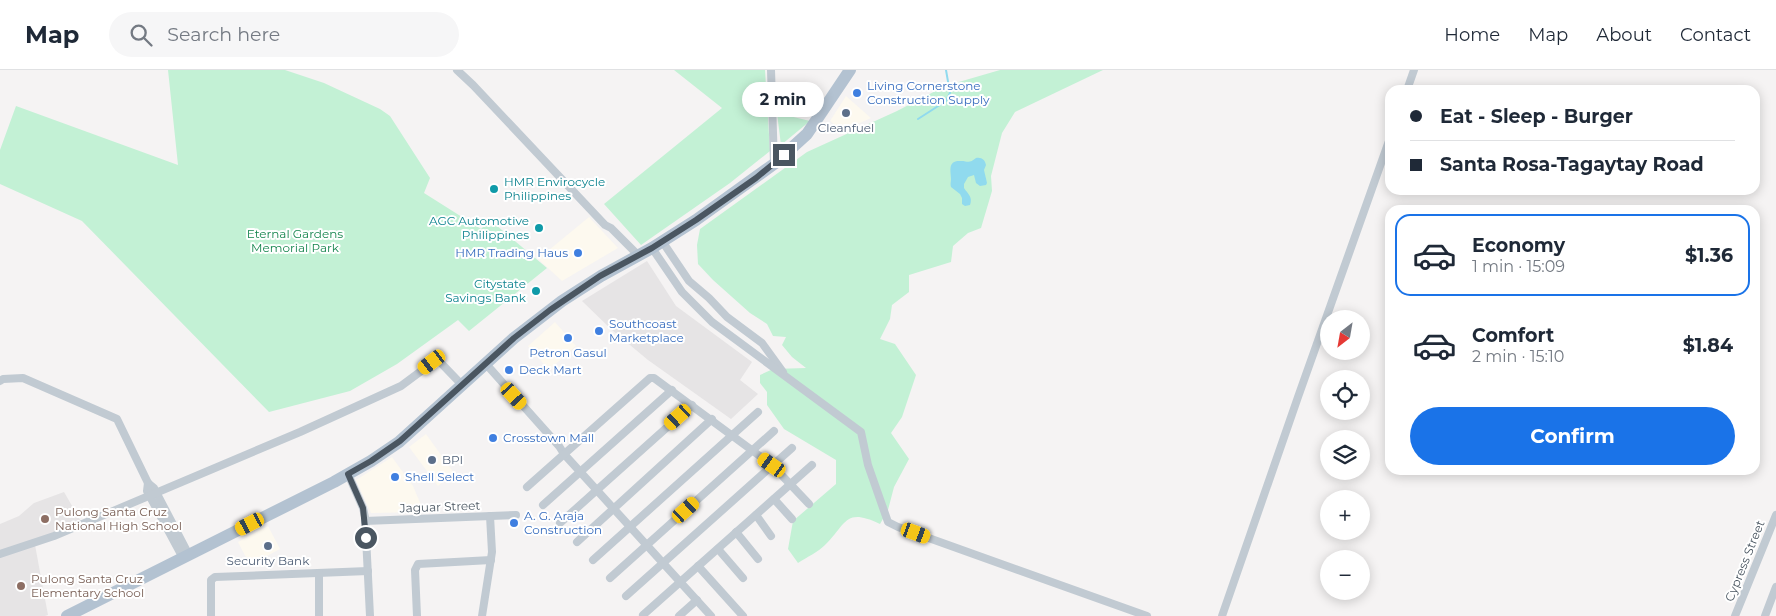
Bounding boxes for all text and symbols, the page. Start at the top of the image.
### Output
search box [109,12,459,57]
text: Map [25,20,79,49]
icon: search [127,21,155,49]
text: Search here [167,23,280,46]
text: Home [1444,24,1500,46]
text: Map [1528,24,1568,46]
text: About [1596,24,1652,46]
text: Contact [1680,24,1751,46]
place label: Living Cornerstone Construction Supply [867,78,990,107]
callout: 2 min [743,82,825,118]
marker: Living Cornerstone Construction Supply [851,87,863,99]
text: 2 min [760,90,806,109]
text: Eat - Sleep - Burger [1440,105,1633,128]
marker: Cleanfuel [840,107,852,119]
place label: Cleanfuel [818,120,874,135]
route end [773,144,795,166]
text: Santa Rosa-Tagaytay Road [1440,153,1704,176]
place label: HMR Envirocycle Philippines [504,174,605,203]
marker: HMR Envirocycle Philippines [488,183,500,195]
place label: AGC Automotive Philippines [429,213,529,242]
marker: AGC Automotive Philippines [533,222,545,234]
park label: Eternal Gardens Memorial Park [247,226,343,255]
icon: car [1412,233,1457,278]
text: Economy [1472,234,1565,257]
text: $1.36 [1685,244,1733,267]
place label: HMR Trading Haus [455,245,568,260]
marker: HMR Trading Haus [572,247,584,259]
text: 1 min · 15:09 [1472,257,1565,276]
place label: Citystate Savings Bank [445,276,527,305]
marker: Citystate Savings Bank [530,285,542,297]
north arrow [1320,310,1370,360]
map controls [1320,310,1370,600]
place label: Southcoast Marketplace [609,316,684,345]
icon: car [1412,323,1457,368]
text: Comfort [1472,324,1554,347]
marker: Southcoast Marketplace [593,325,605,337]
marker: Petron Gasul [562,332,574,344]
text: $1.84 [1683,334,1733,357]
place label: Petron Gasul [529,345,607,360]
car [415,347,448,377]
text: 2 min · 15:10 [1472,347,1564,366]
place label: Deck Mart [519,362,582,377]
marker: Deck Mart [503,364,515,376]
button: locate [1320,370,1370,420]
car [498,380,529,412]
car [661,401,694,433]
button: Confirm [1410,407,1735,465]
place label: Crosstown Mall [503,430,594,445]
button: layers [1320,430,1370,480]
marker: Crosstown Mall [487,432,499,444]
car [755,450,788,480]
place label: BPI [442,452,463,467]
marker: BPI [426,454,438,466]
place label: Shell Select [405,469,474,484]
marker: Shell Select [389,471,401,483]
button: + [1320,490,1370,540]
car [669,494,702,526]
street label: Jaguar Street [398,498,481,515]
place label: Pulong Santa Cruz National High School [55,504,182,533]
place label: A. G. Araja Construction [524,508,602,537]
car [233,511,266,537]
marker: Pulong Santa Cruz National High School [39,513,51,525]
marker: A. G. Araja Construction [508,517,520,529]
street label: Cypress Street [1721,518,1768,604]
car [899,521,932,545]
route start [355,527,377,549]
marker: Security Bank [262,540,274,552]
button: − [1320,550,1370,600]
place label: Security Bank [227,553,310,568]
place label: Pulong Santa Cruz Elementary School [31,571,144,600]
marker: Pulong Santa Cruz Elementary School [15,580,27,592]

